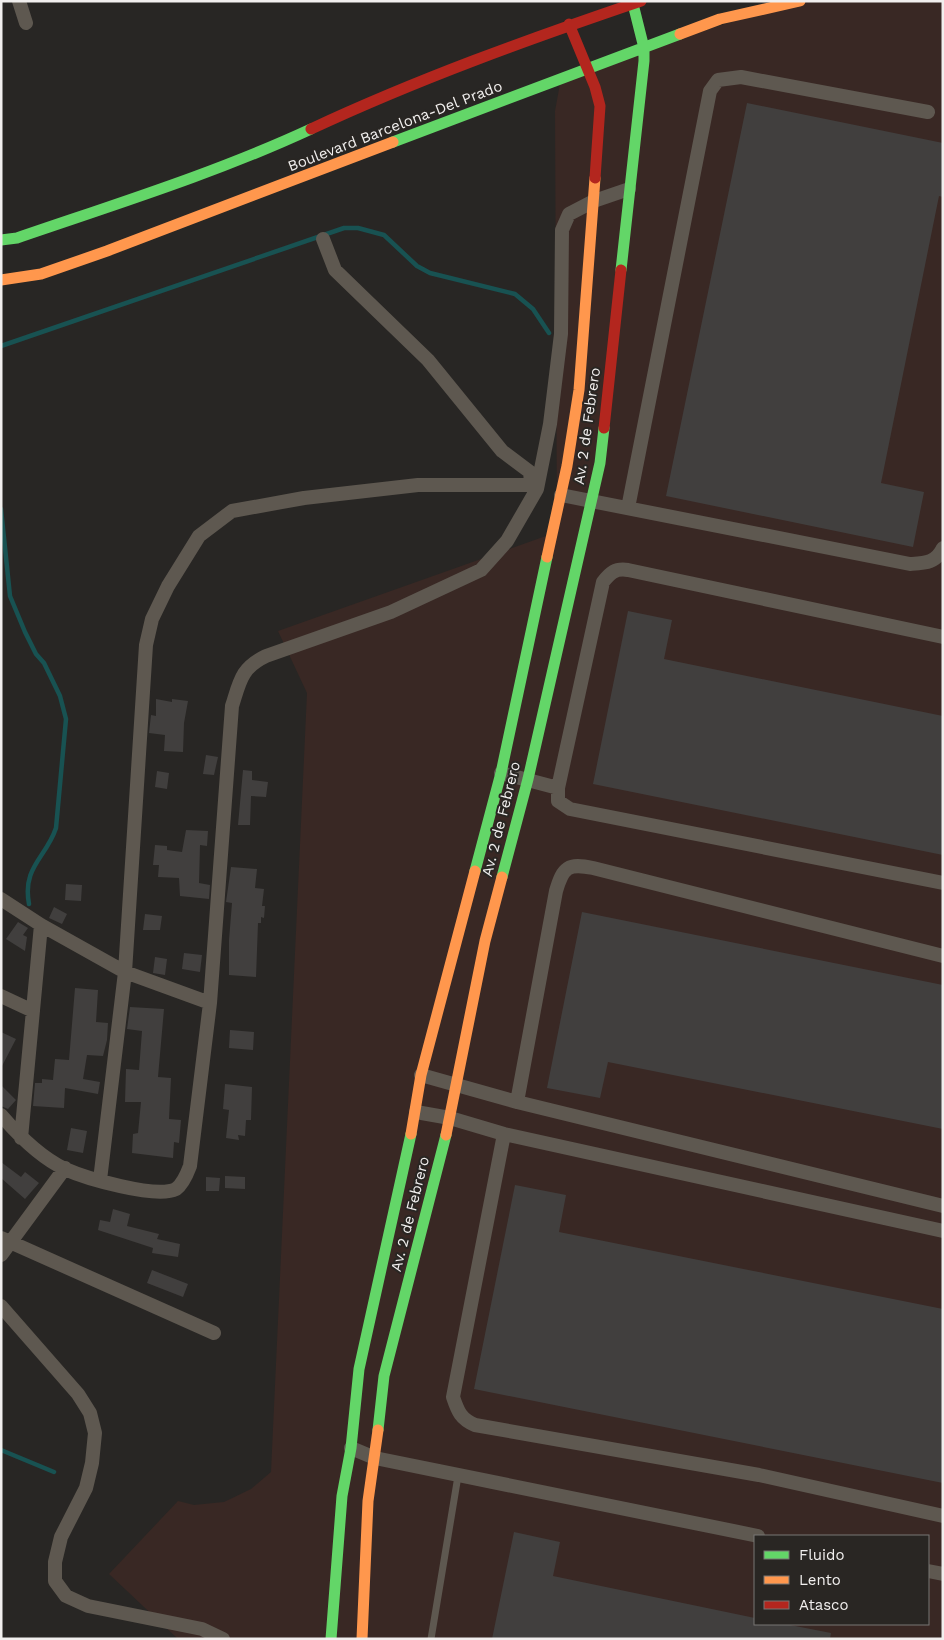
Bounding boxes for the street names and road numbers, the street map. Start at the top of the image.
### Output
street label: Boulevard Barcelona-Del Prado [285,77,505,175]
street label: Av. 2 de Febrero [570,366,604,486]
street label: Av. 2 de Febrero [478,760,524,878]
street label: Av. 2 de Febrero [387,1155,433,1273]

